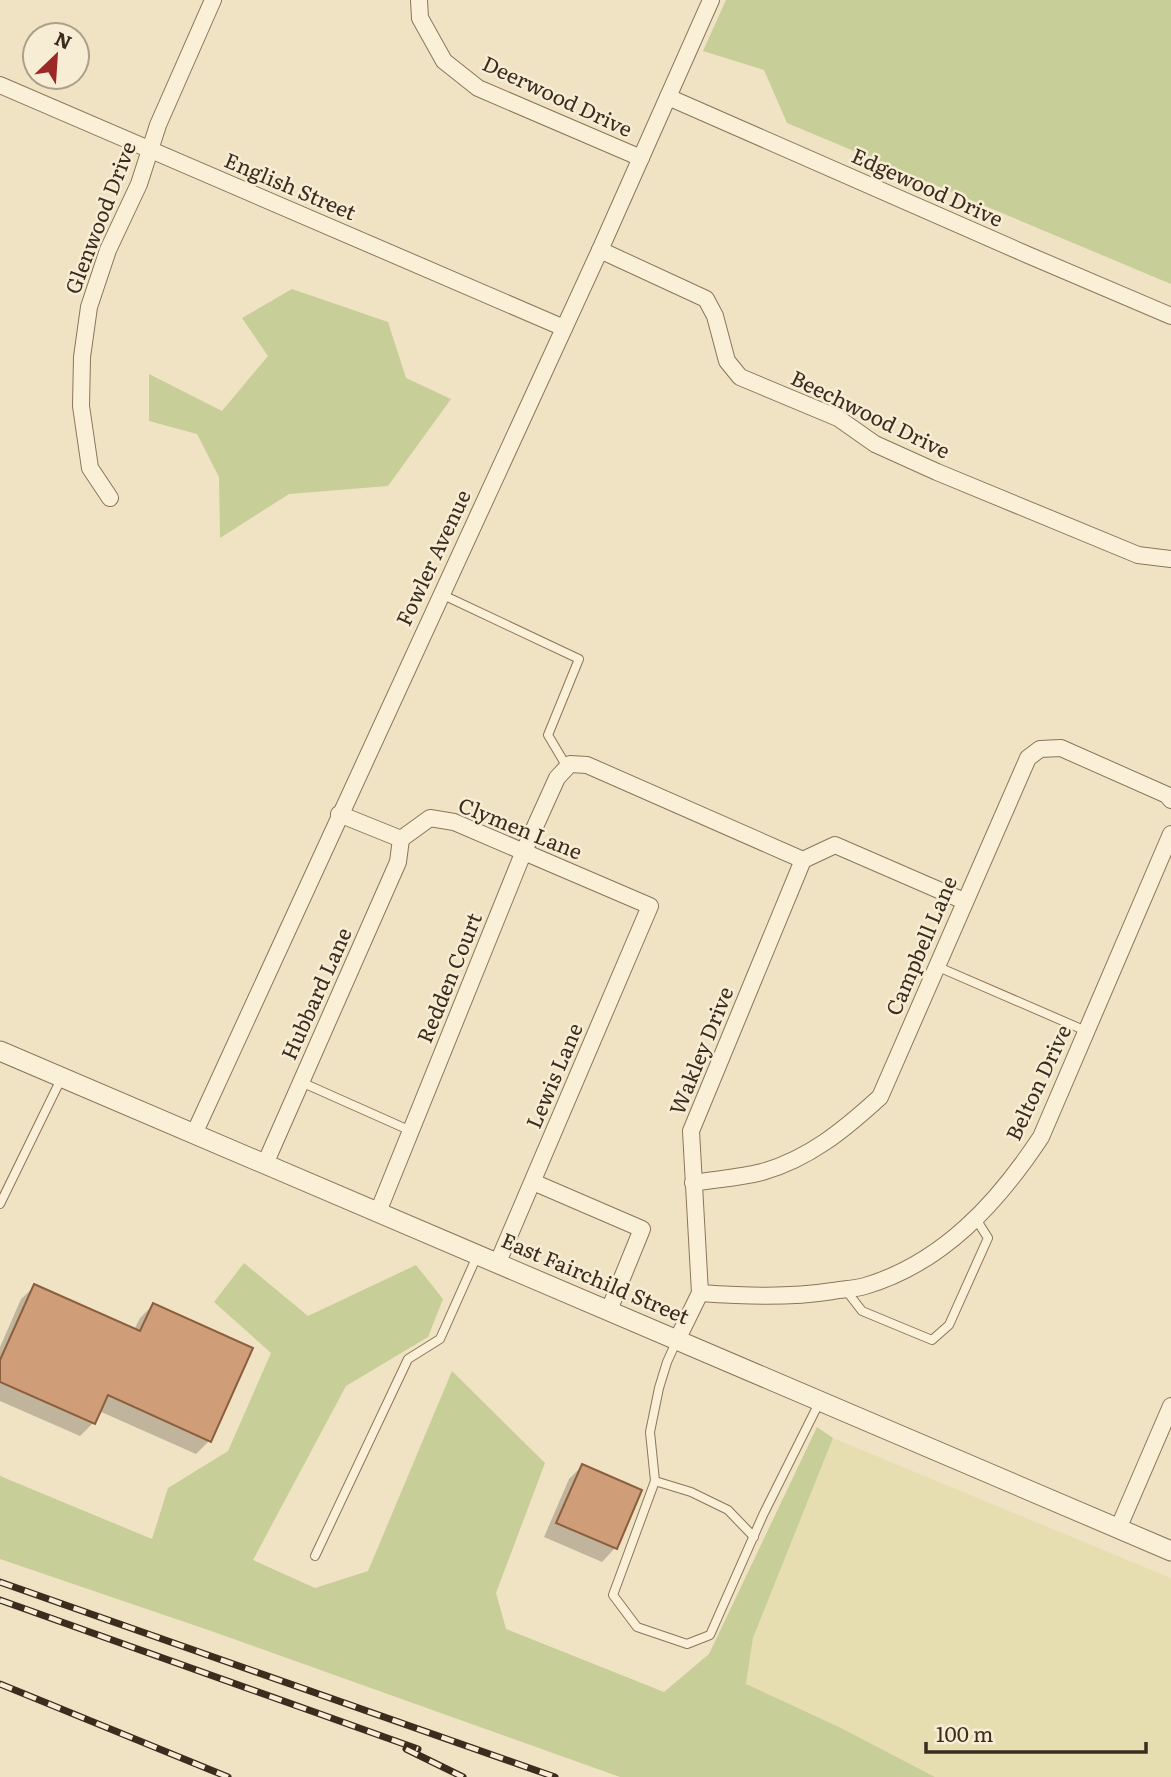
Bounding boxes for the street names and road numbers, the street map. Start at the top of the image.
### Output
street label: Deerwood Drive [478,46,638,143]
street label: Glenwood Drive [55,136,142,298]
street label: Edgewood Drive [847,138,1009,233]
street label: English Street [220,143,362,227]
street label: Beechwood Drive [786,361,956,465]
street label: Fowler Avenue [387,484,477,630]
street label: Clymen Lane [454,788,588,866]
street label: Campbell Lane [876,870,963,1020]
street label: Redden Court [407,907,488,1047]
street label: Hubbard Lane [272,922,358,1064]
street label: Wakley Drive [660,981,739,1119]
street label: Lewis Lane [517,1017,589,1133]
street label: Belton Drive [996,1019,1077,1145]
street label: East Fairchild Street [497,1223,695,1331]

